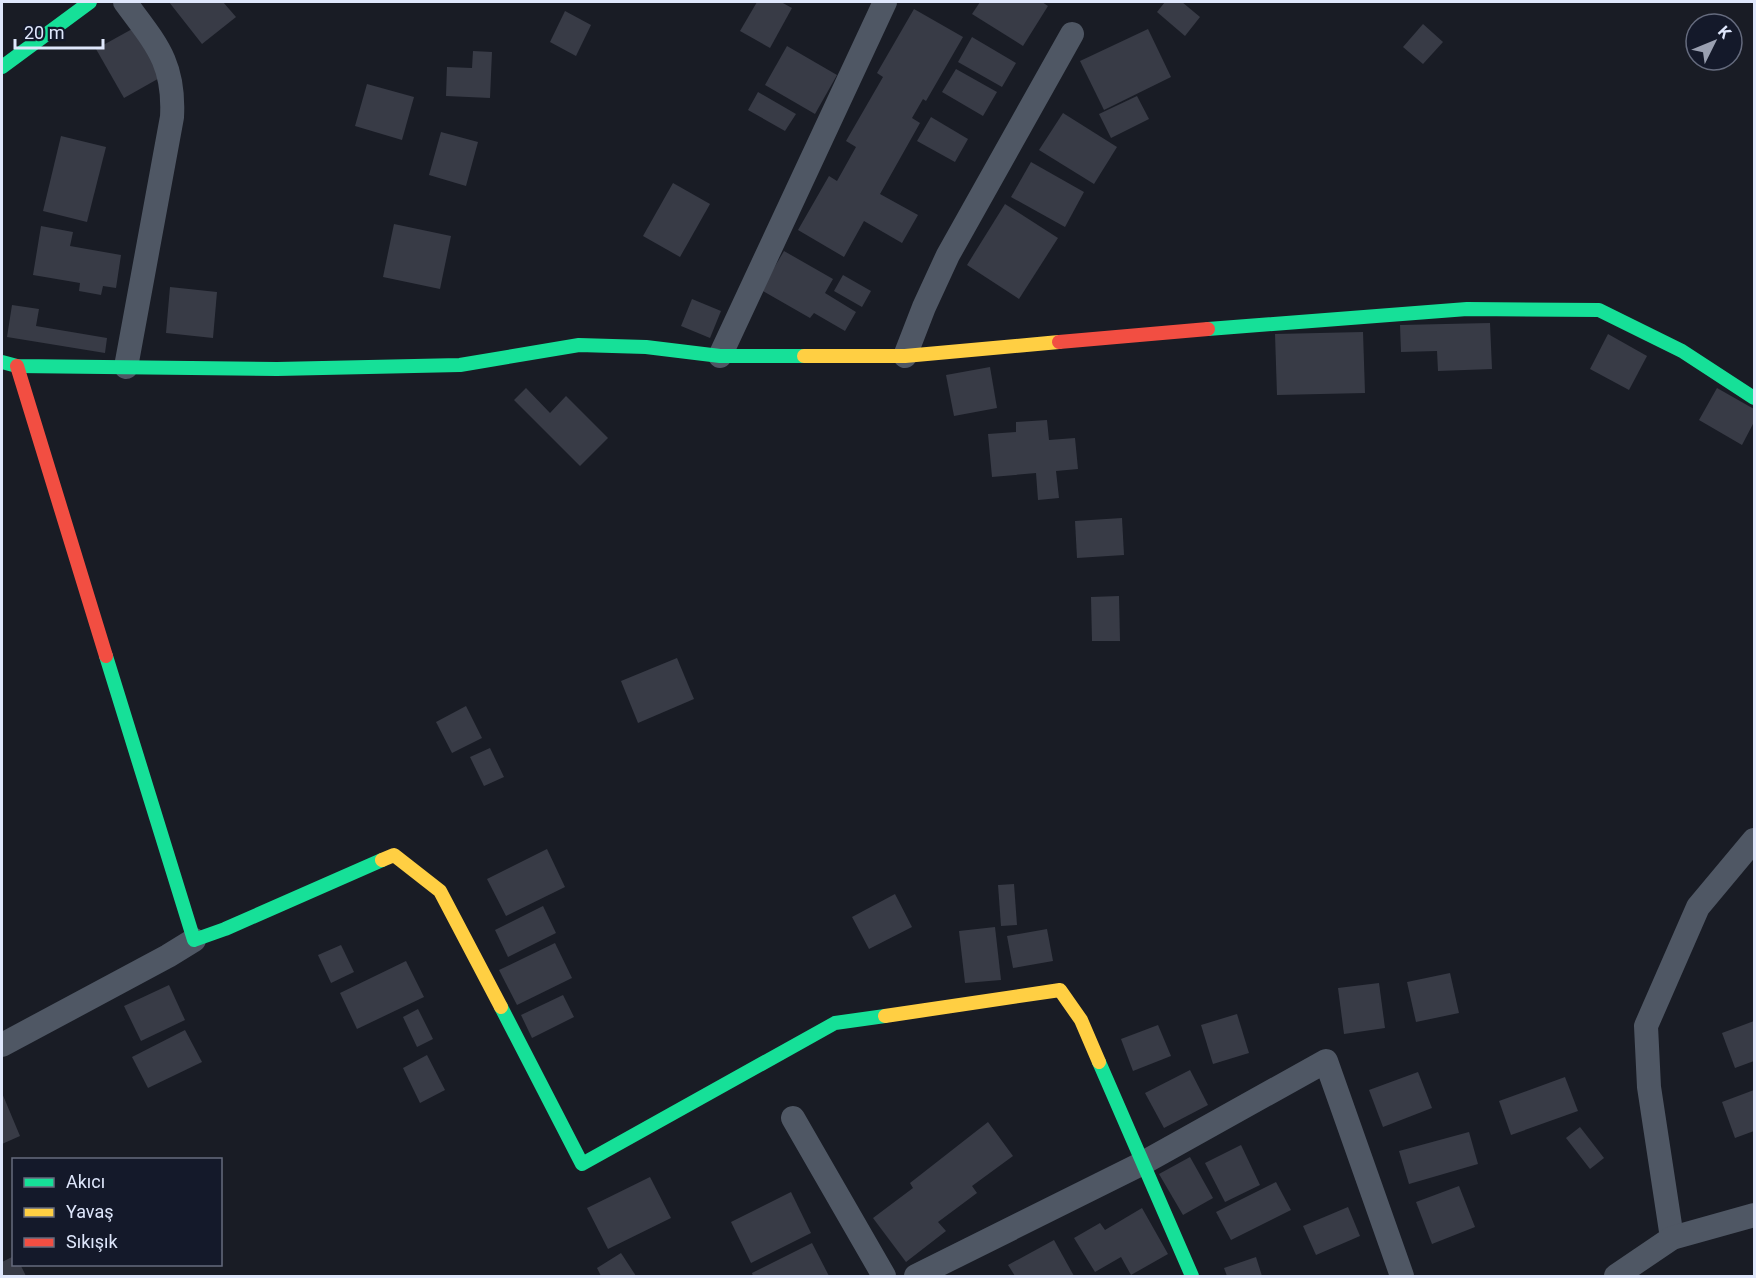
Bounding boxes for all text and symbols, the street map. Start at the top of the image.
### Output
scale bar [15,12,104,50]
north arrow [1684,12,1744,72]
text: 20 m [24,22,64,43]
text: K [1714,22,1736,43]
legend [12,1158,222,1266]
text: Akıcı [66,1171,105,1192]
text: Yavaş [66,1201,114,1222]
text: Sıkışık [66,1231,118,1252]

